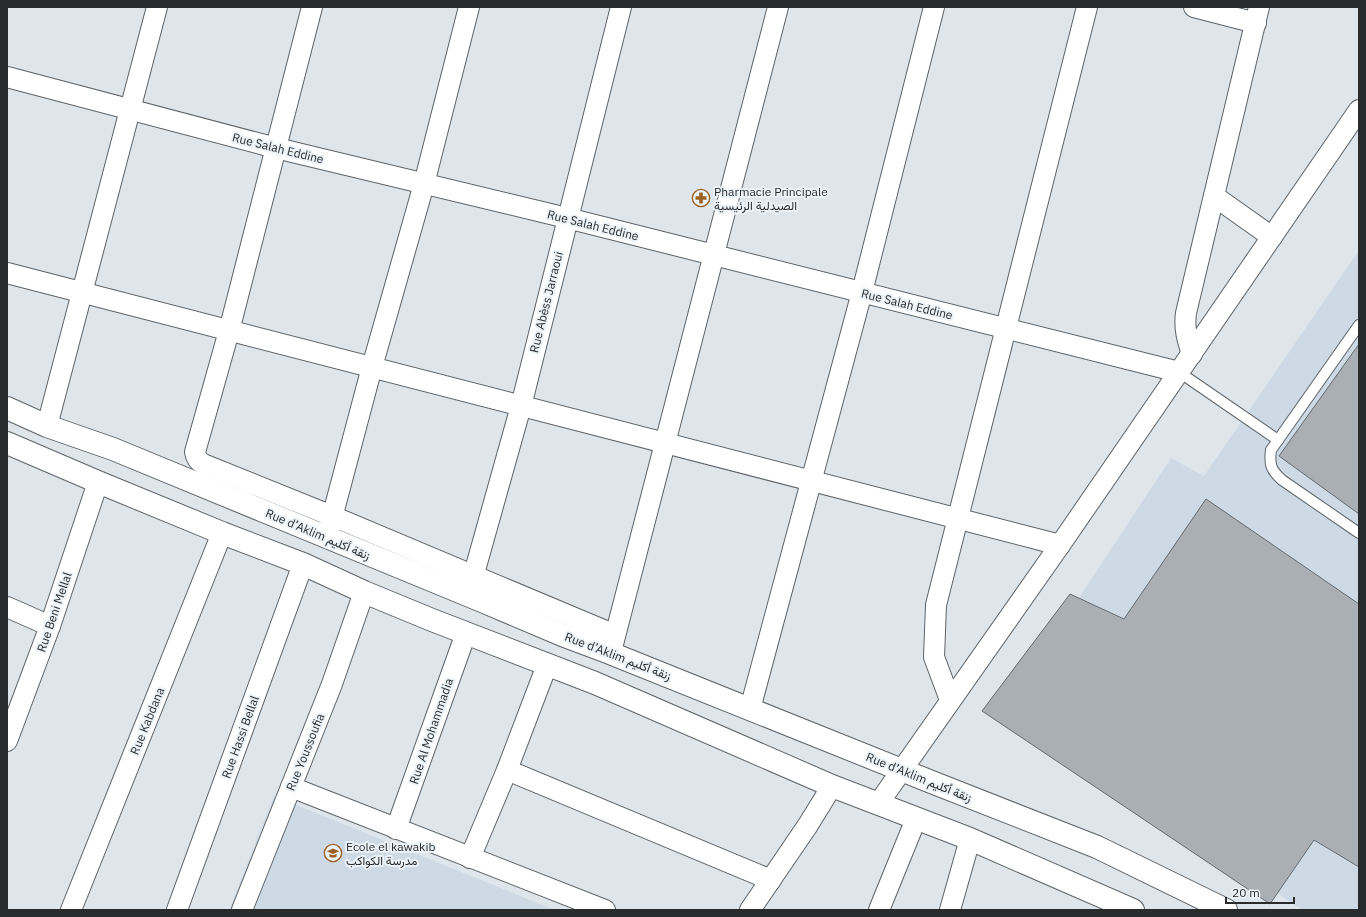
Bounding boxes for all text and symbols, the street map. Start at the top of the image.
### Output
street label: Rue Salah Eddine [231,129,326,167]
place label: Pharmacie Principale الصيدلية الرئيسية [714,184,828,214]
pharmacy icon: Pharmacie Principale الصيدلية الرئيسية [691,188,711,208]
street label: Rue Salah Eddine [546,206,641,244]
street label: Rue Abèss Jarraoui [526,250,566,354]
street label: Rue Salah Eddine [860,285,955,323]
street label: Rue d’Aklim زنقة أكليم [263,505,373,564]
street label: Rue Beni Mellal [33,570,75,654]
street label: Rue d’Aklim زنقة أكليم [562,629,673,684]
street label: Rue Al Mohammadia [406,675,456,786]
street label: Rue Kabdana [127,685,168,757]
street label: Rue Hassi Bellal [218,694,262,780]
street label: Rue Youssoufia [283,710,328,793]
street label: Rue d’Aklim زنقة أكليم [864,749,974,806]
place label: Ecole el kawakib مدرسة الكواكب [346,839,435,869]
school or university icon: Ecole el kawakib مدرسة الكواكب [323,843,343,863]
scale bar [1226,879,1294,905]
text: 20 m [1232,885,1260,900]

